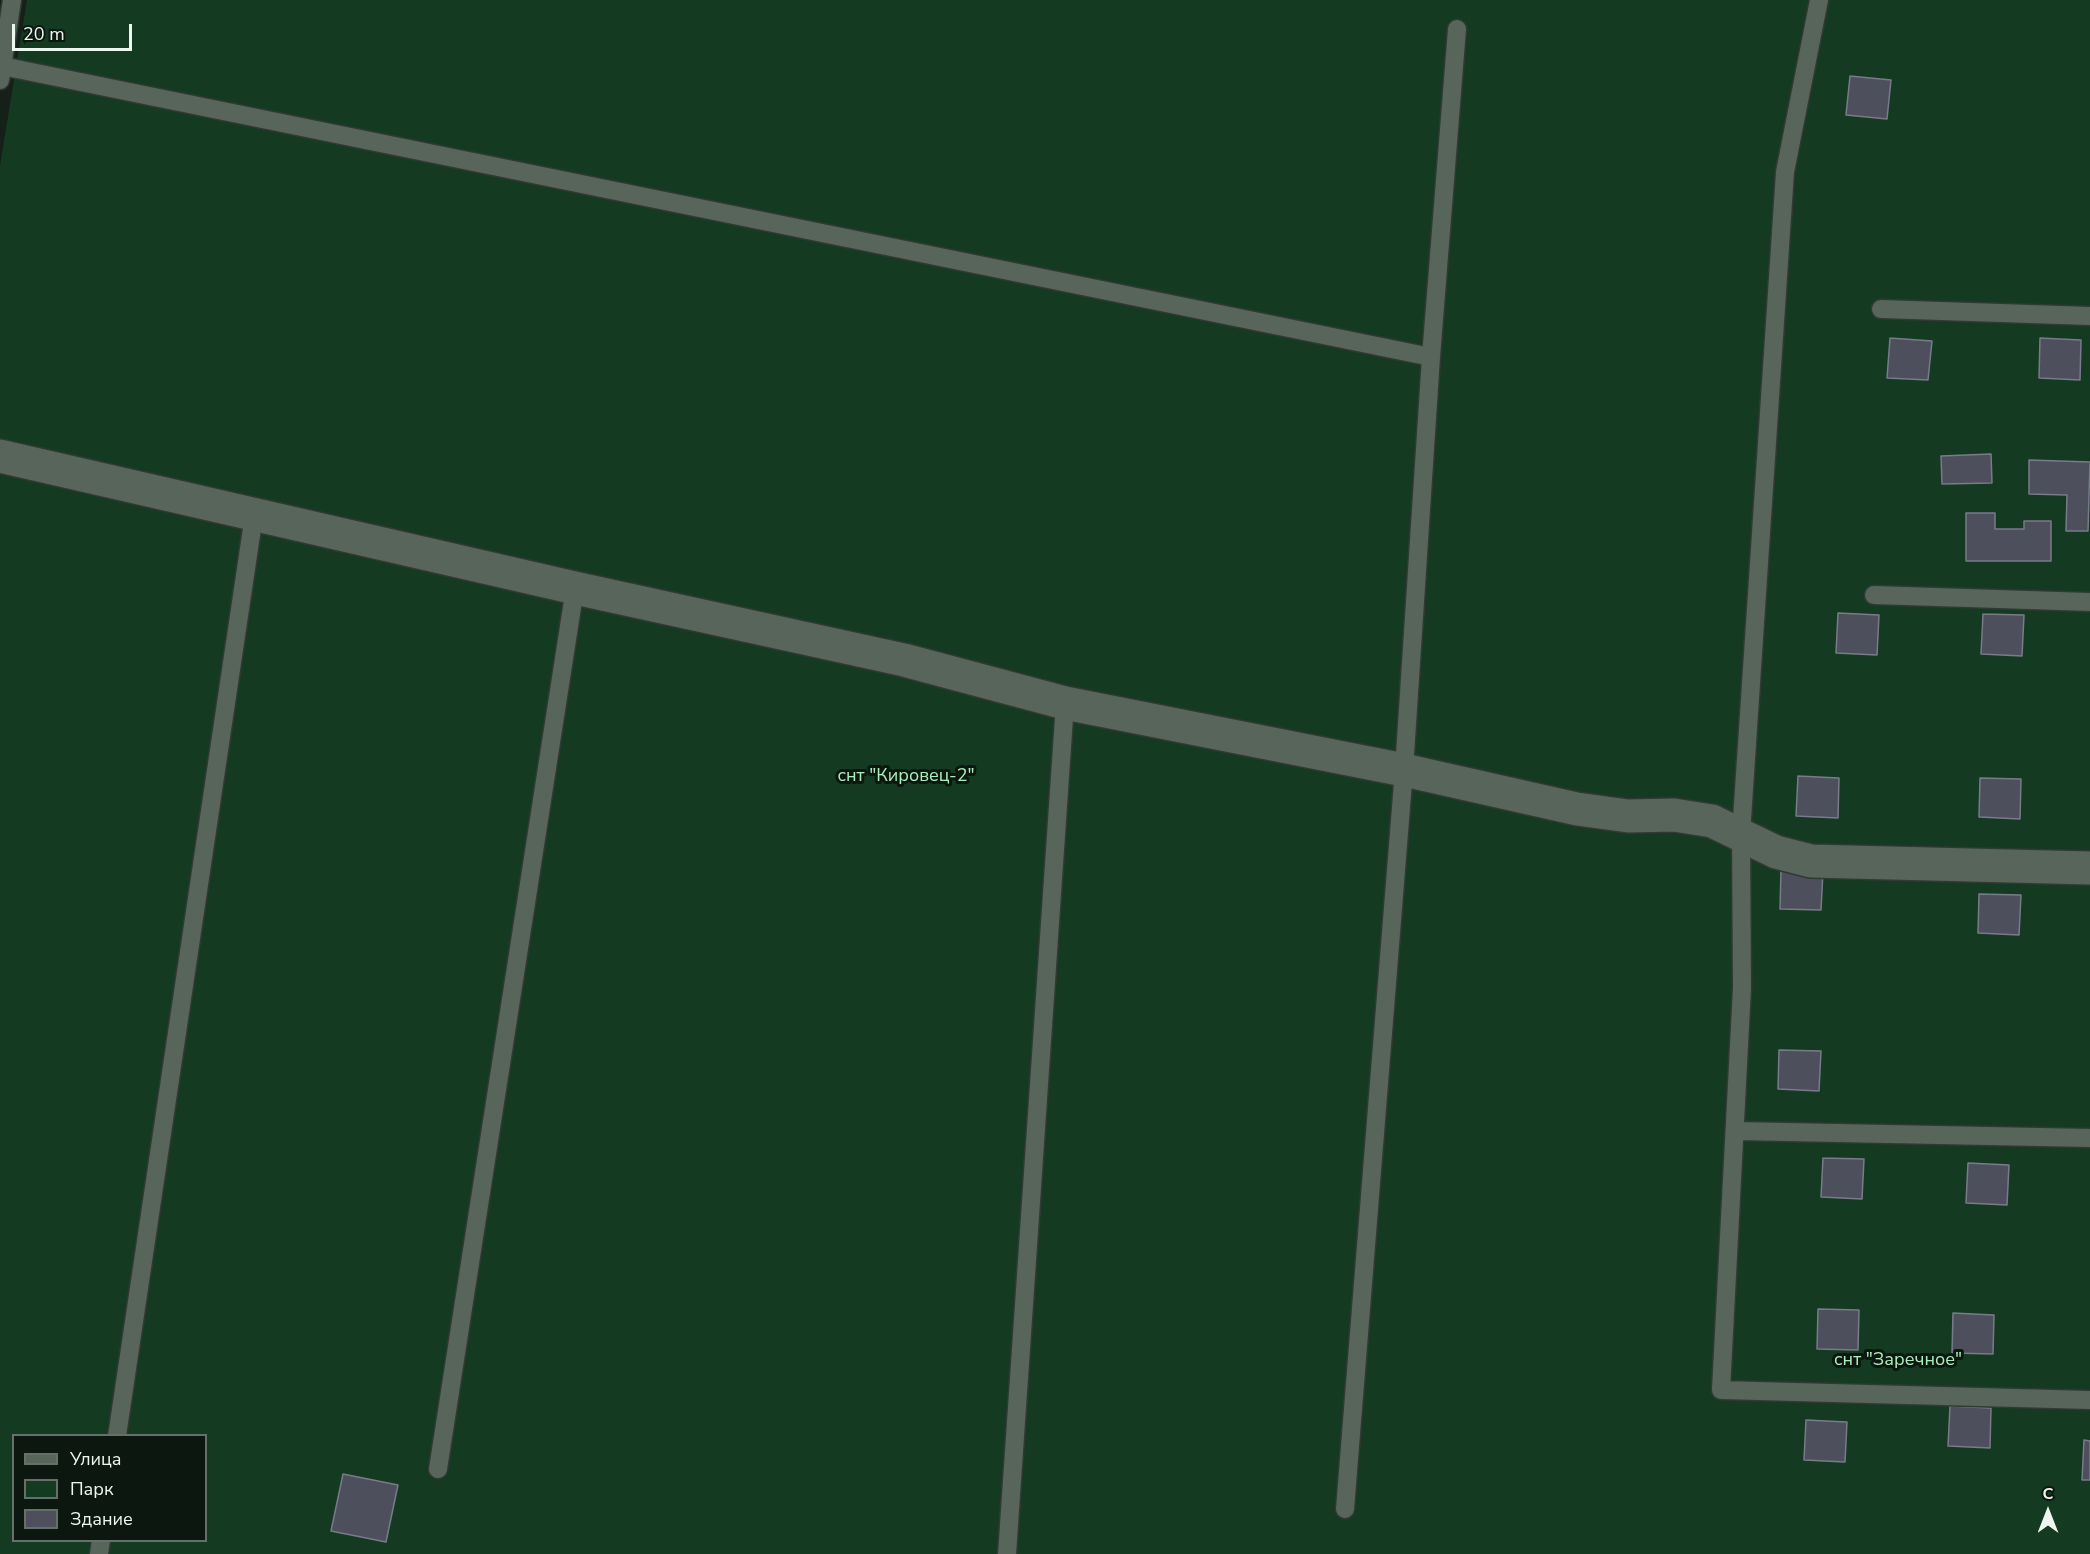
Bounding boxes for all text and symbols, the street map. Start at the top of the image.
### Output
scale bar [15,12,135,50]
text: 20 m [23,22,65,46]
park label: снт "Кировец-2" [838,766,974,788]
park label: снт "Заречное" [1834,1350,1962,1372]
legend [12,1434,207,1542]
text: Улица [70,1447,121,1471]
text: Парк [70,1477,113,1501]
north arrow [2018,1482,2078,1542]
text: С [2043,1483,2053,1505]
text: Здание [70,1507,133,1531]

